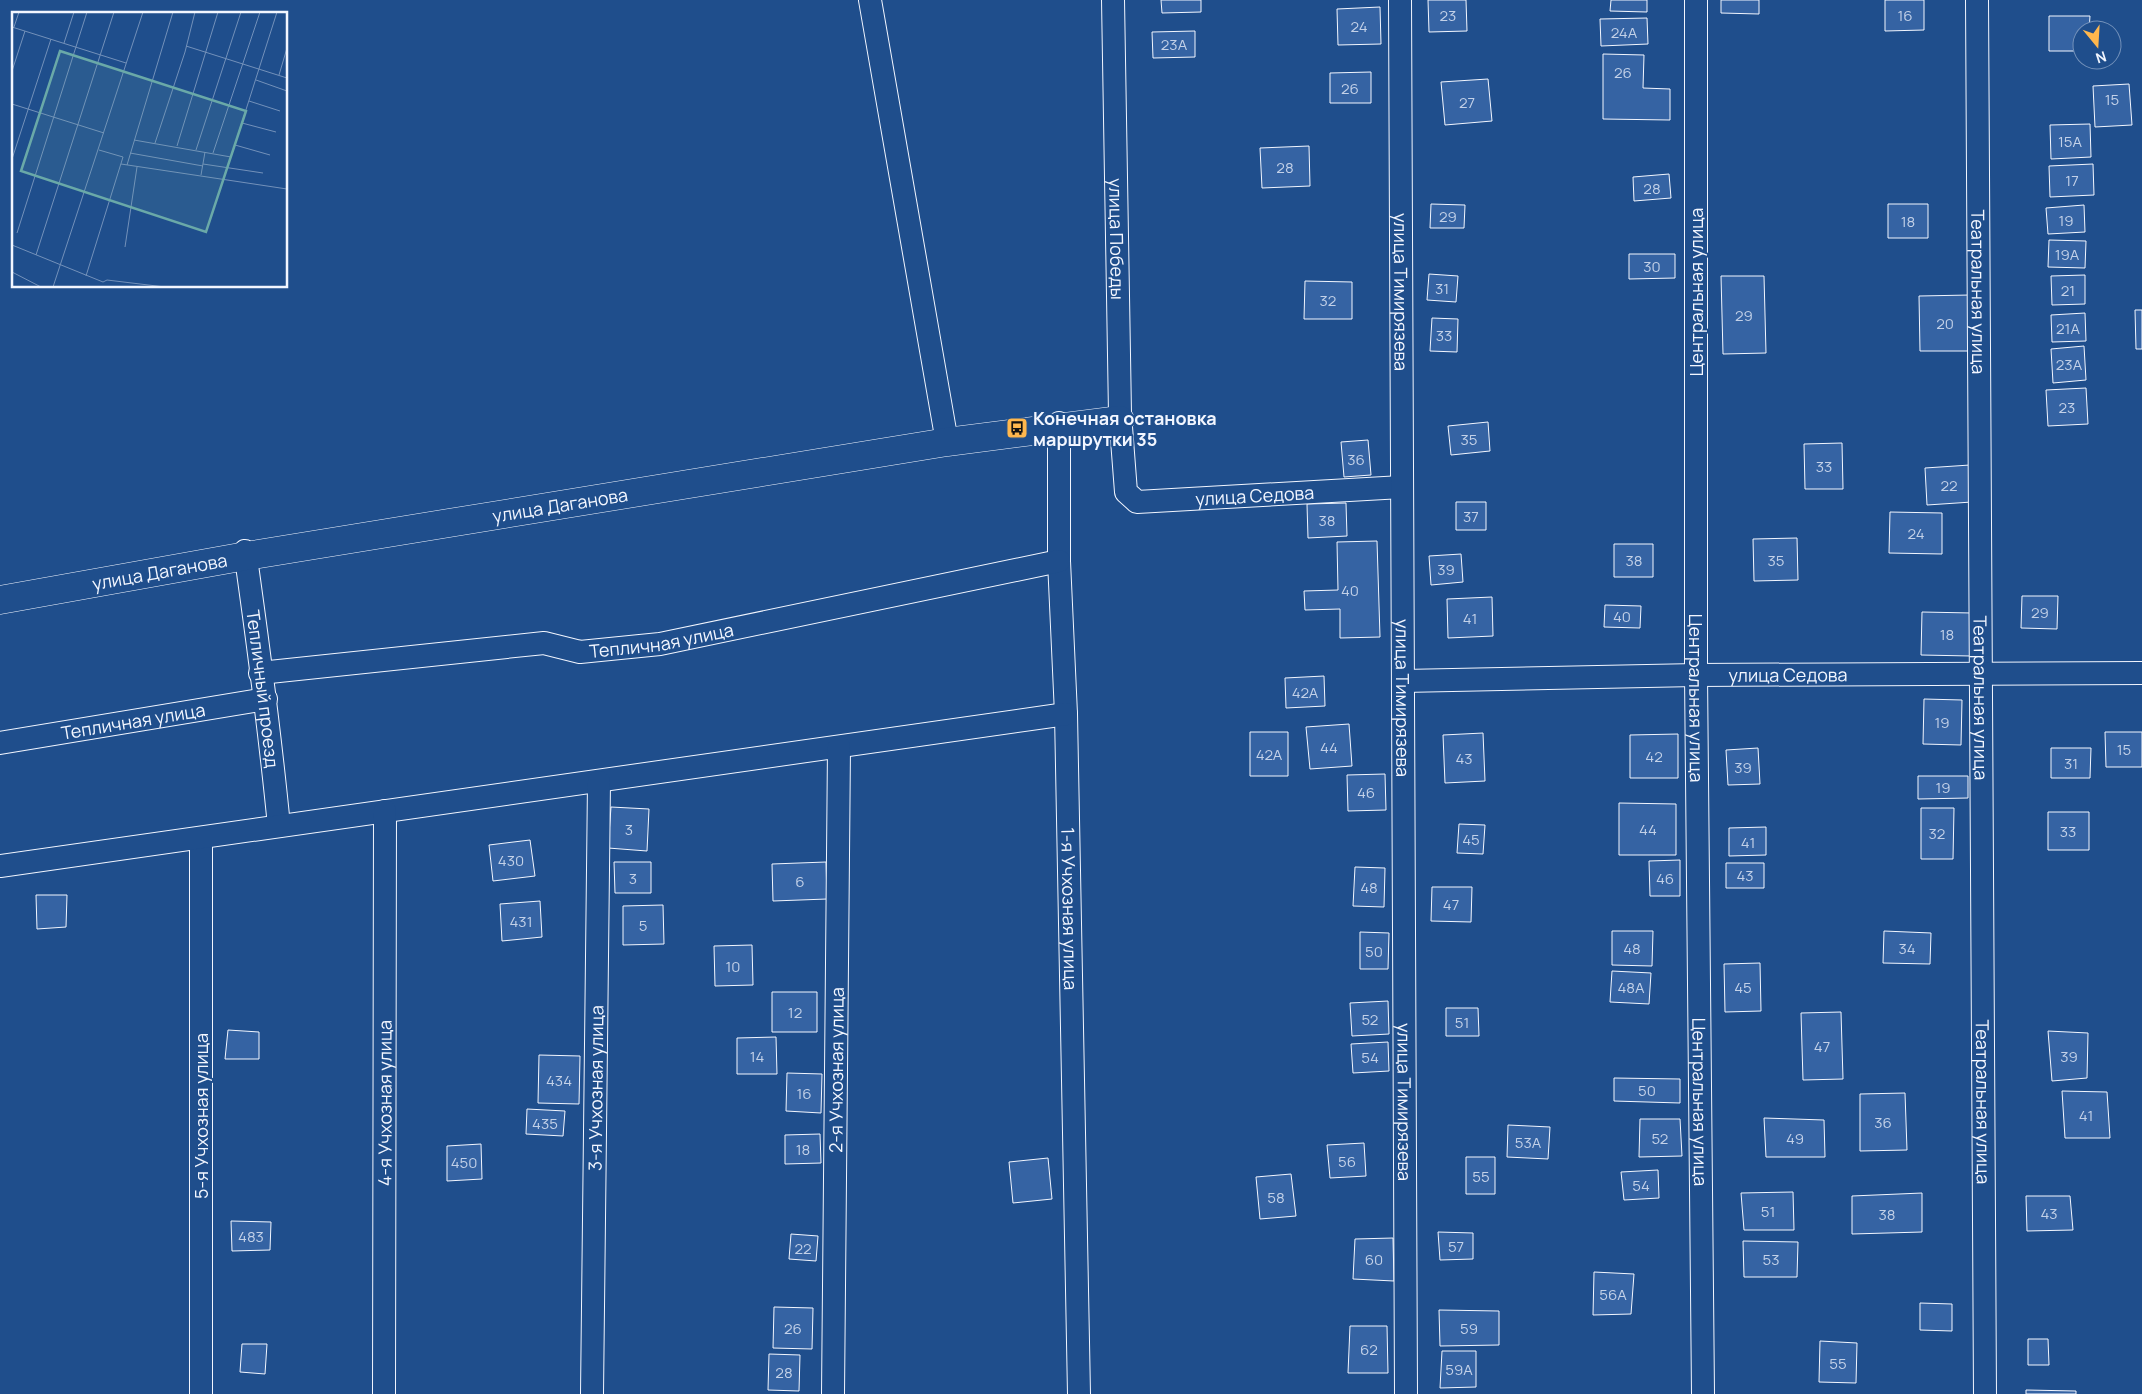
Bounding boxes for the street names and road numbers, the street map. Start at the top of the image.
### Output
street label: улица Победы [1104,178,1130,300]
street label: Центральная улица [1684,208,1708,376]
street label: Театральная улица [1966,210,1991,374]
street label: улица Тимирязева [1389,213,1414,371]
street label: улица Седова [1195,480,1315,511]
street label: улица Даганова [491,482,629,528]
street label: улица Даганова [90,548,229,595]
street label: Тепличный проезд [241,609,285,769]
street label: Центральная улица [1684,614,1709,782]
street label: Театральная улица [1969,616,1993,780]
street label: Тепличная улица [588,617,736,663]
street label: улица Тимирязева [1391,619,1415,777]
street label: улица Седова [1728,662,1847,687]
street label: Тепличная улица [59,697,207,745]
street label: 1-я Учхозная улица [1056,827,1083,990]
street label: 2-я Учхозная улица [823,987,849,1153]
street label: 3-я Учхозная улица [583,1005,608,1171]
street label: Центральная улица [1687,1018,1713,1186]
street label: 4-я Учхозная улица [372,1020,397,1186]
street label: Театральная улица [1971,1020,1996,1184]
street label: улица Тимирязева [1392,1023,1417,1181]
street label: 5-я Учхозная улица [189,1033,213,1199]

